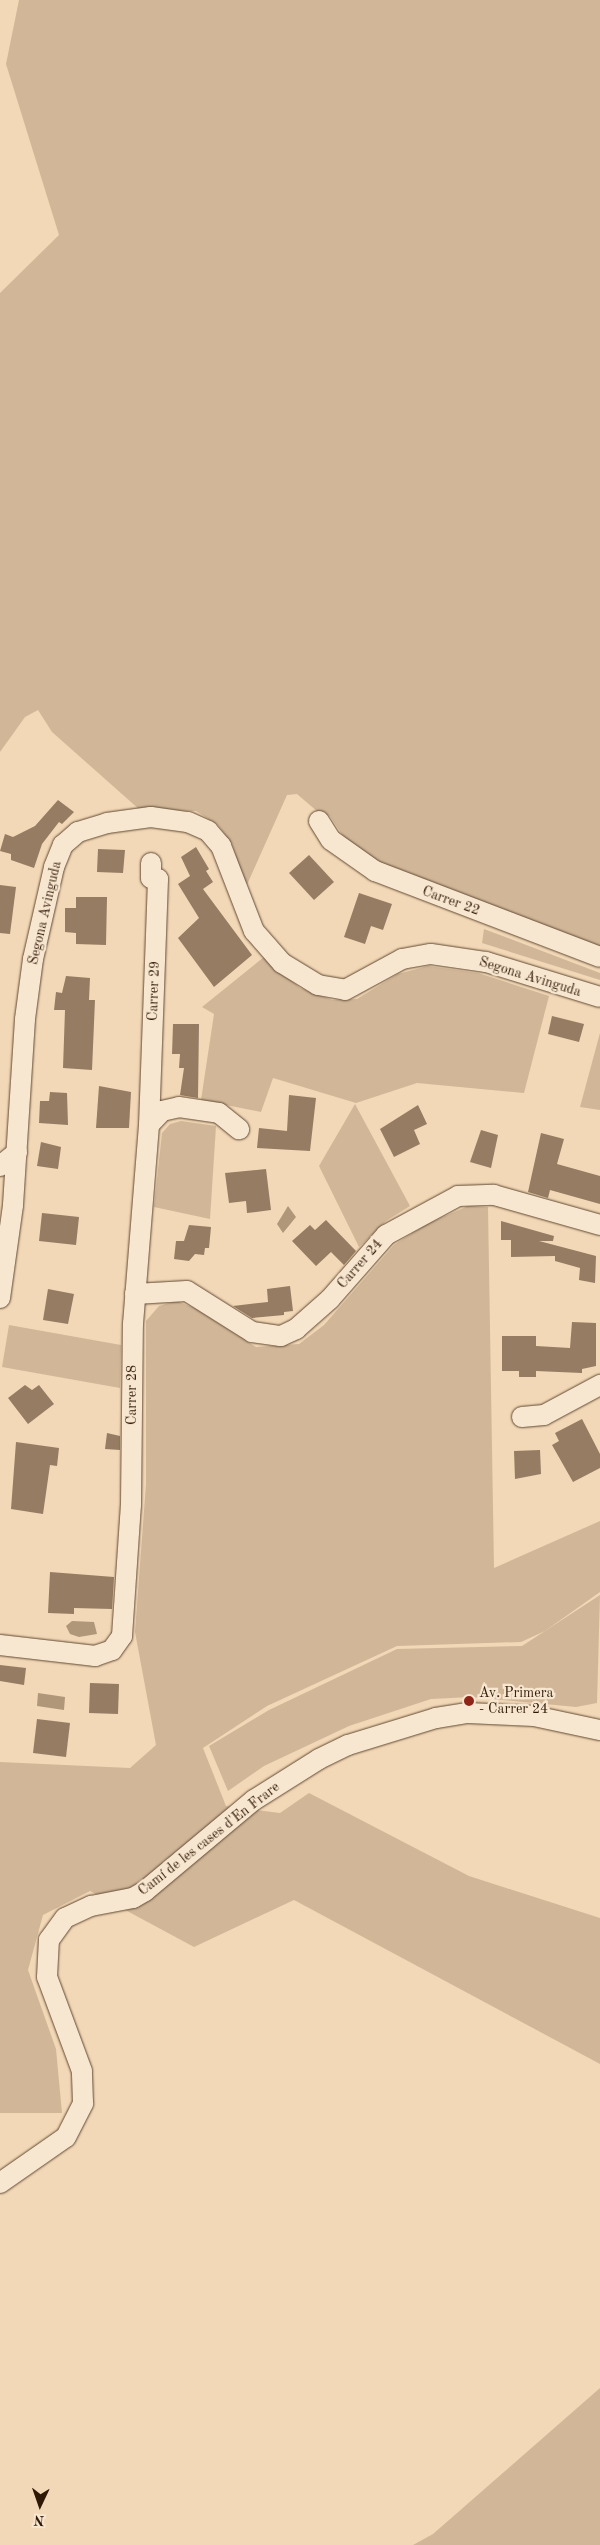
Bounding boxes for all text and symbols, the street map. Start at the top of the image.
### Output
street label: Segona Avinguda [25,860,65,966]
street label: Carrer 22 [420,883,482,919]
street label: Segona Avinguda [477,953,583,1001]
street label: Carrer 29 [145,961,163,1021]
street label: Carrer 24 [334,1236,386,1292]
street label: Carrer 28 [124,1365,140,1425]
place label: Av. Primera - Carrer 24 [479,1685,553,1718]
marker: Av. Primera - Carrer 24 [463,1695,475,1707]
street label: Camí de les cases d'En Frare [135,1779,283,1899]
north arrow [15,2480,65,2530]
text: N [34,2513,45,2527]

